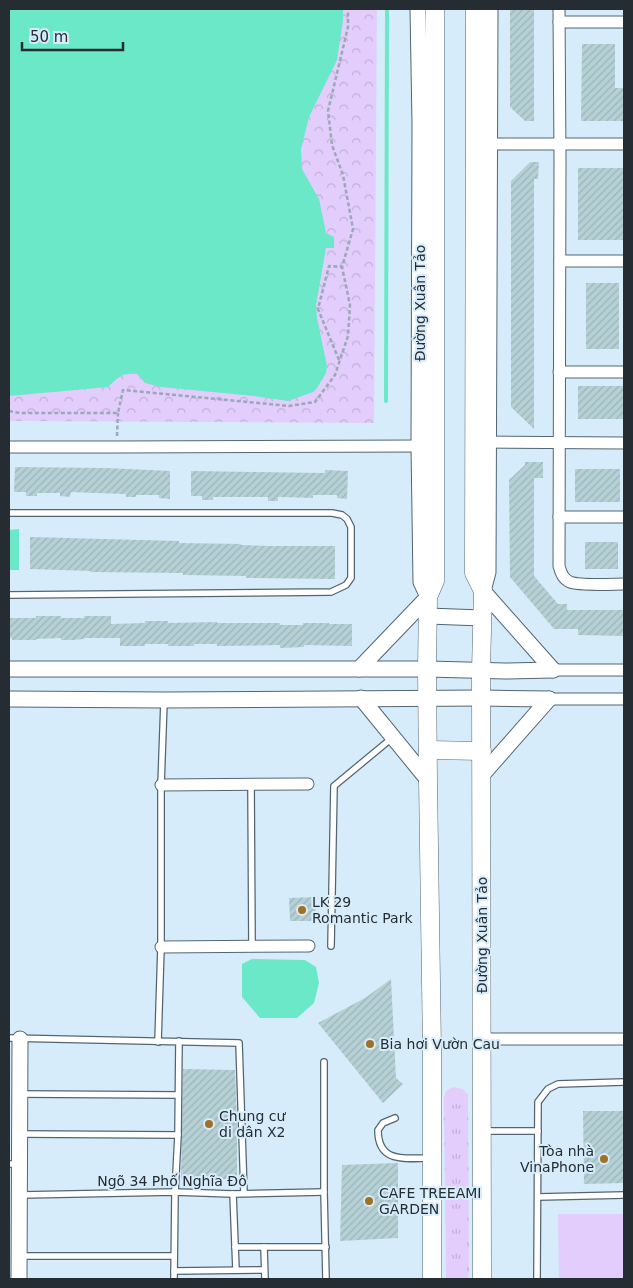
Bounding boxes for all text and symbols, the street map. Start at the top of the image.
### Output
scale bar [22,20,124,52]
text: 50 m [30,28,68,46]
street label: Đường Xuân Tảo [412,245,428,361]
street label: Đường Xuân Tảo [474,877,490,993]
place label: LK 29 Romantic Park [312,894,413,926]
marker: LK 29 Romantic Park [296,904,308,916]
place label: Bia hơi Vườn Cau [380,1036,500,1052]
marker: Bia hơi Vườn Cau [364,1038,376,1050]
place label: Chung cư di dân X2 [219,1108,286,1140]
marker: Chung cư di dân X2 [203,1118,215,1130]
place label: Tòa nhà VinaPhone [520,1143,594,1175]
marker: Tòa nhà VinaPhone [598,1153,610,1165]
street label: Ngõ 34 Phố Nghĩa Đô [97,1173,247,1189]
place label: CAFE TREEAMI GARDEN [379,1185,481,1217]
marker: CAFE TREEAMI GARDEN [363,1195,375,1207]

